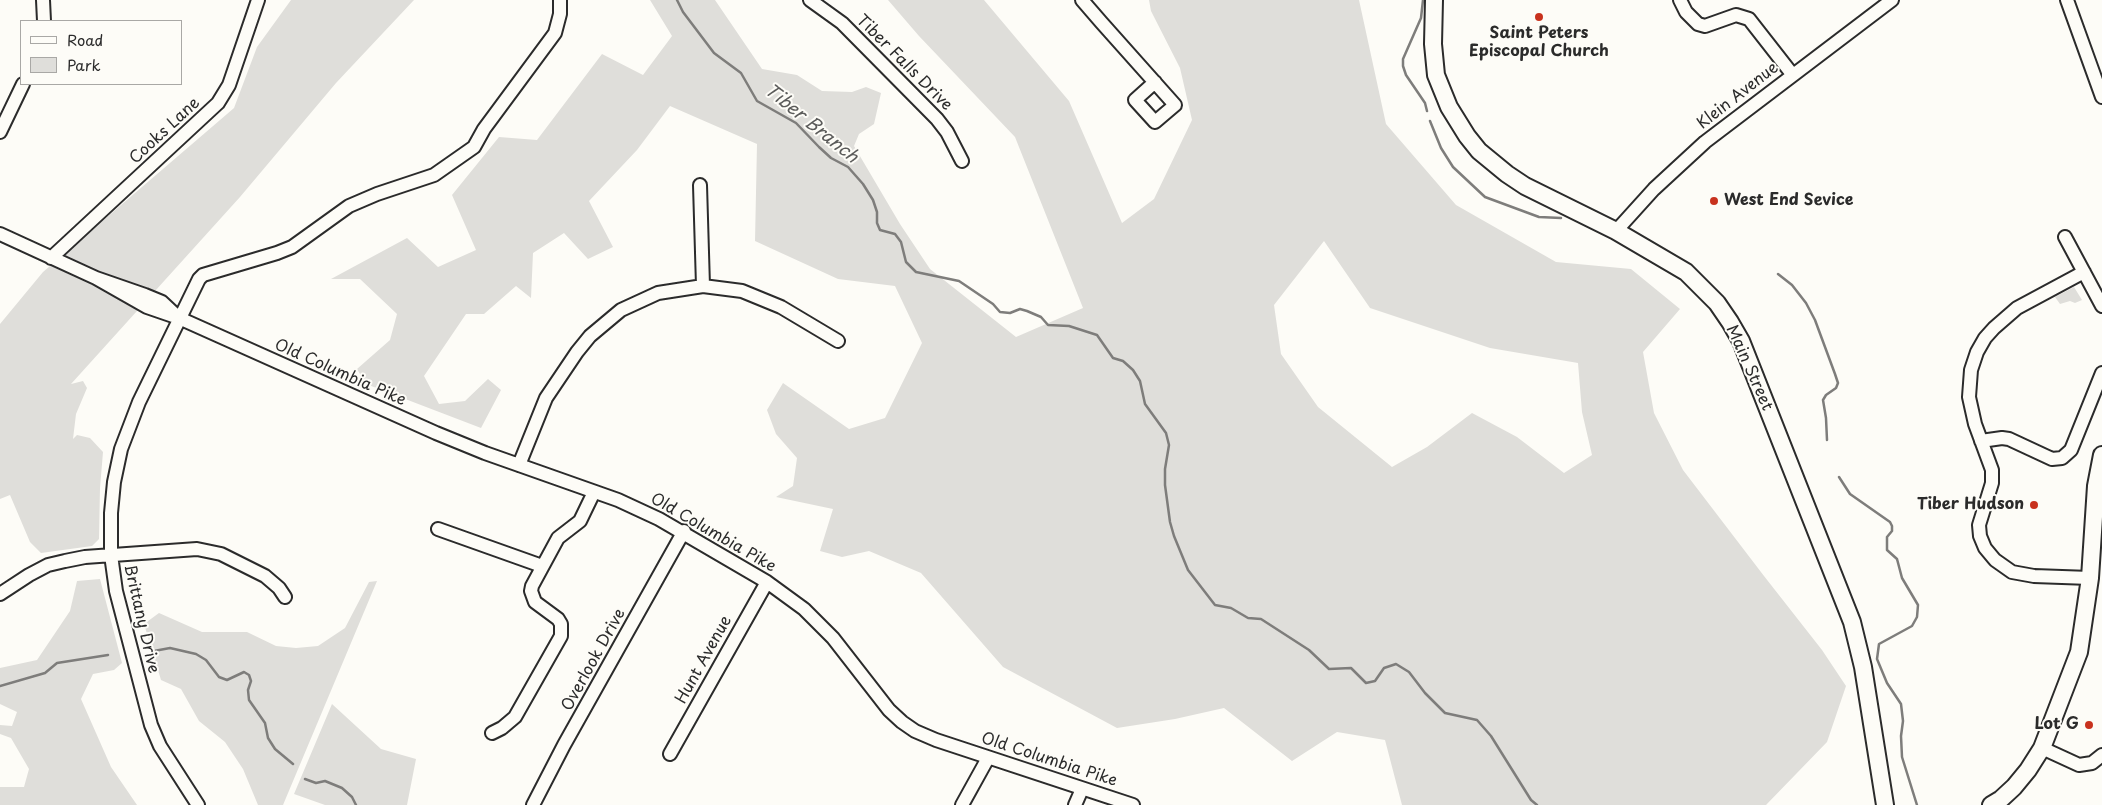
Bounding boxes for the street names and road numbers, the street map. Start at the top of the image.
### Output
street label: Tiber Falls Drive [852,11,956,115]
street label: Klein Avenue [1694,58,1782,134]
street label: Cooks Lane [126,94,204,168]
street label: Main Street [1722,322,1776,414]
street label: Old Columbia Pike [271,335,409,411]
street label: Old Columbia Pike [647,489,779,577]
street label: Brittany Drive [119,563,163,675]
street label: Overlook Drive [558,605,630,715]
street label: Hunt Avenue [672,613,736,707]
street label: Old Columbia Pike [979,729,1119,791]

